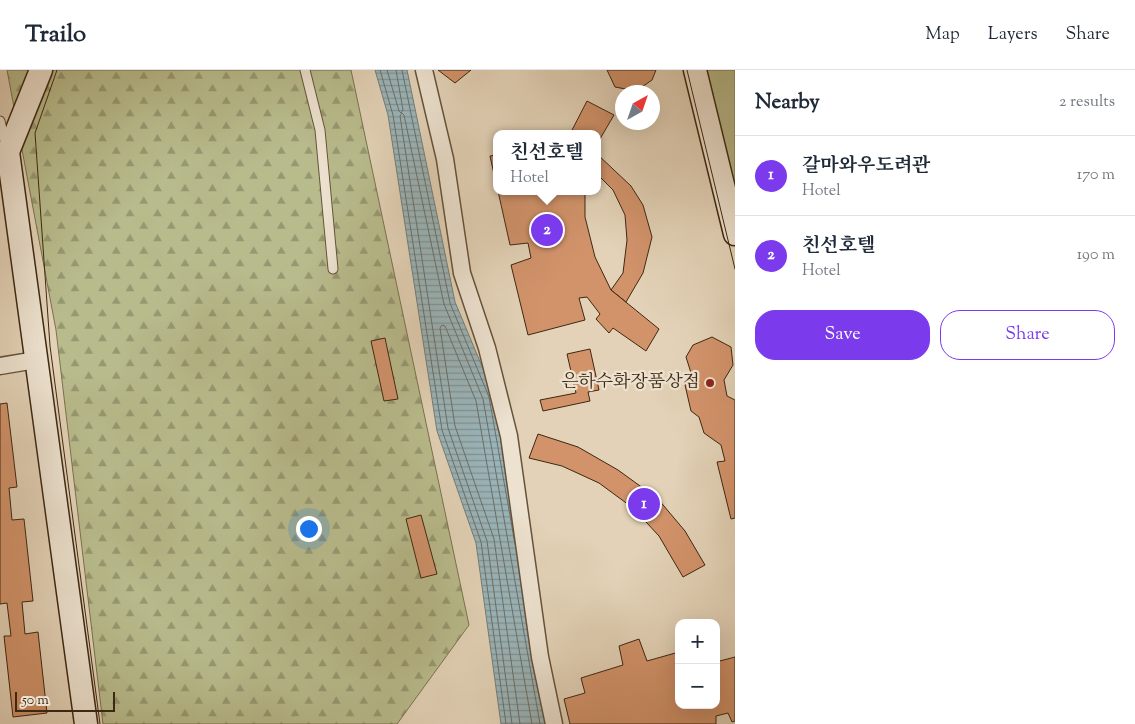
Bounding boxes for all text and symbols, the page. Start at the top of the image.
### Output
text: Trailo [25,18,86,52]
text: Map [925,22,960,48]
text: Layers [988,22,1038,48]
text: Share [1066,22,1110,48]
north arrow [615,85,660,130]
text: Nearby [755,88,820,118]
text: 2 results [1059,91,1115,114]
popup [493,130,601,195]
text: 친선호텔 [510,140,584,167]
text: 갈마와우도려관 [802,153,930,180]
text: 1 [768,164,774,187]
text: 170 m [1077,164,1115,187]
text: Hotel [510,167,549,190]
text: Hotel [802,180,841,203]
pin: 2 [531,211,563,249]
text: 친선호텔 [802,233,875,260]
text: 2 [767,244,775,267]
text: 190 m [1077,244,1115,267]
text: Hotel [802,260,841,283]
button: Save [755,310,930,360]
button: Share [940,310,1115,360]
place label: 은하수화장품상점 [561,370,700,396]
marker: 은하수화장품상점 [704,377,716,389]
pin: 1 [628,485,660,523]
your location [296,516,322,542]
map controls [675,619,720,709]
button: + [675,619,720,664]
button: − [675,664,720,709]
scale bar [15,689,115,712]
text: 50 m [22,691,49,711]

